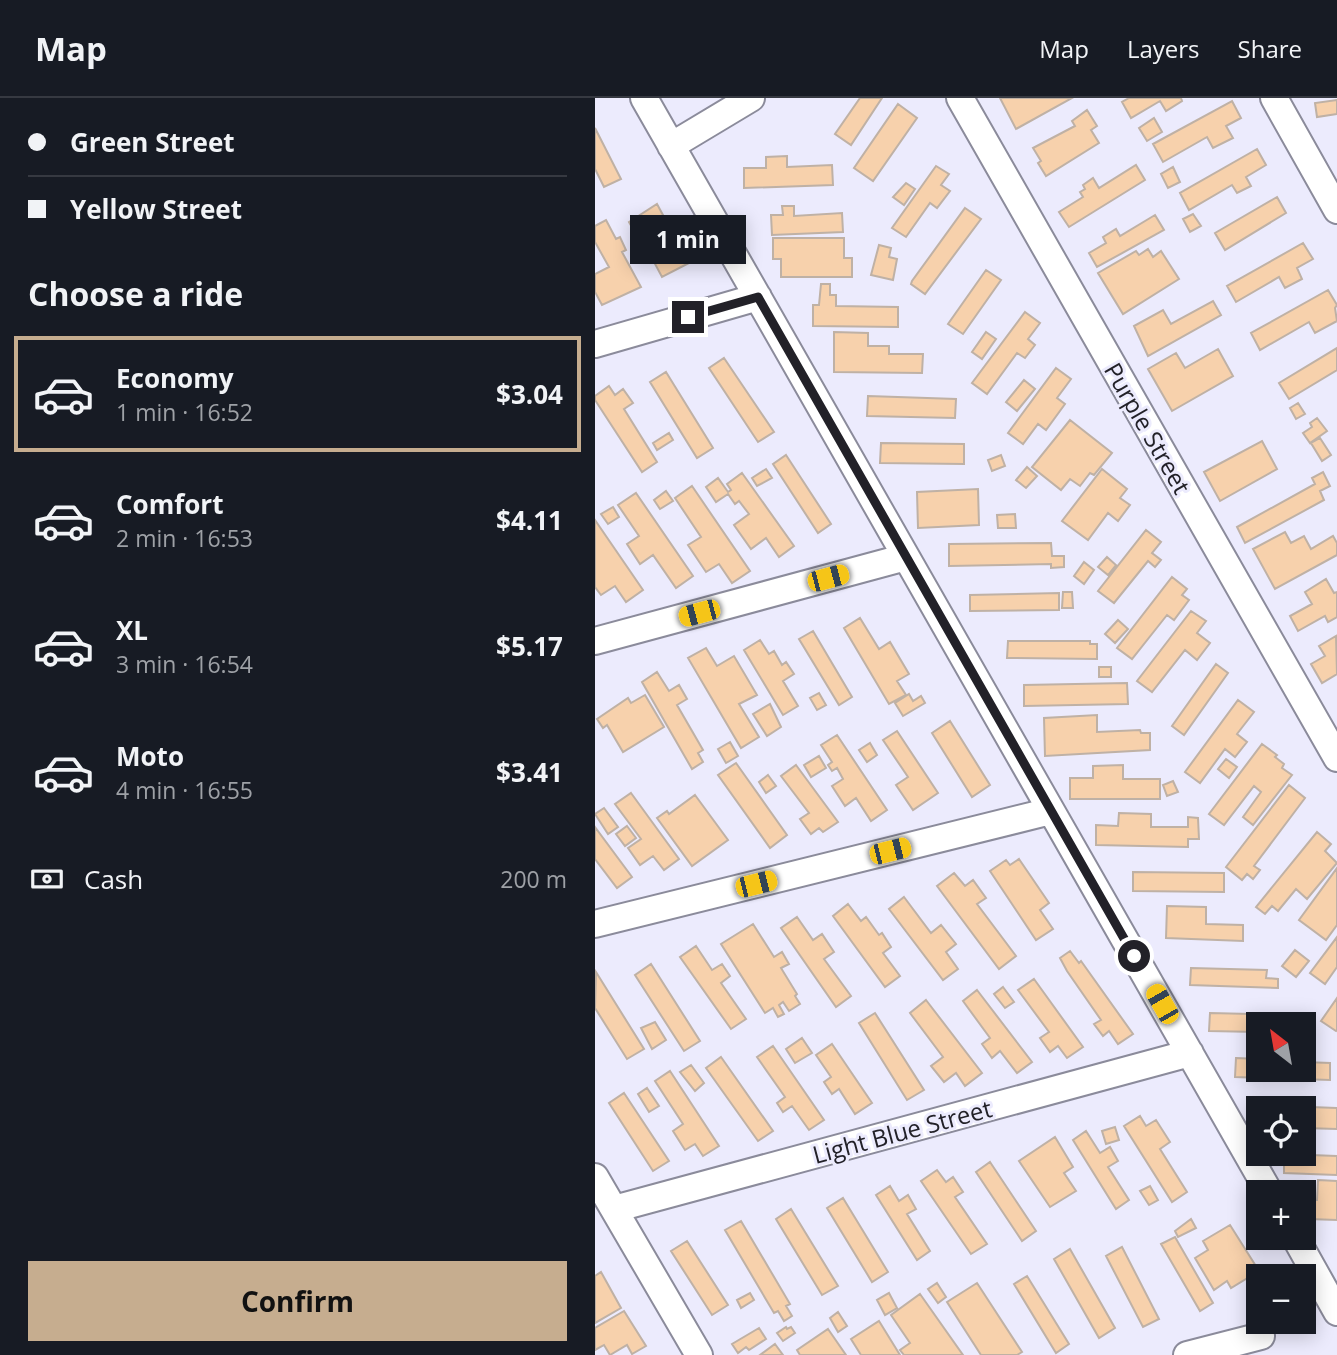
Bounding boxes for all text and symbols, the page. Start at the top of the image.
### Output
text: Map [35,26,107,71]
text: Map [1039,32,1089,65]
text: Layers [1127,32,1200,65]
text: Share [1238,32,1302,65]
text: Green Street [70,124,235,160]
text: Yellow Street [70,191,242,227]
callout: 1 min [630,216,746,264]
text: 1 min [656,223,720,255]
text: Choose a ride [28,272,243,315]
route end [672,301,704,333]
street label: Purple Street [1097,356,1199,500]
text: Economy [116,360,234,396]
icon: car [32,363,95,426]
text: $3.04 [496,376,563,412]
text: 1 min · 16:52 [116,396,253,428]
text: Comfort [116,486,223,522]
icon: car [32,489,95,552]
text: $4.11 [496,502,563,538]
text: 2 min · 16:53 [116,522,253,554]
car [805,562,852,594]
car [676,597,723,629]
text: XL [116,612,148,648]
icon: car [32,615,95,678]
text: $5.17 [496,628,563,664]
text: 3 min · 16:54 [116,648,253,680]
text: Moto [116,738,184,774]
icon: car [32,741,95,804]
text: $3.41 [496,754,563,790]
text: 4 min · 16:55 [116,774,253,806]
car [868,836,913,866]
icon: cash [28,860,66,898]
text: Cash [84,861,143,897]
text: 200 m [500,863,567,895]
car [734,869,779,899]
route start [1118,940,1150,972]
car [1143,981,1182,1027]
north arrow [1246,1012,1316,1082]
map controls [1246,1012,1316,1334]
street label: Light Blue Street [809,1091,995,1171]
button: locate [1246,1096,1316,1166]
button: + [1246,1180,1316,1250]
button: Confirm [28,1261,567,1341]
button: − [1246,1264,1316,1334]

